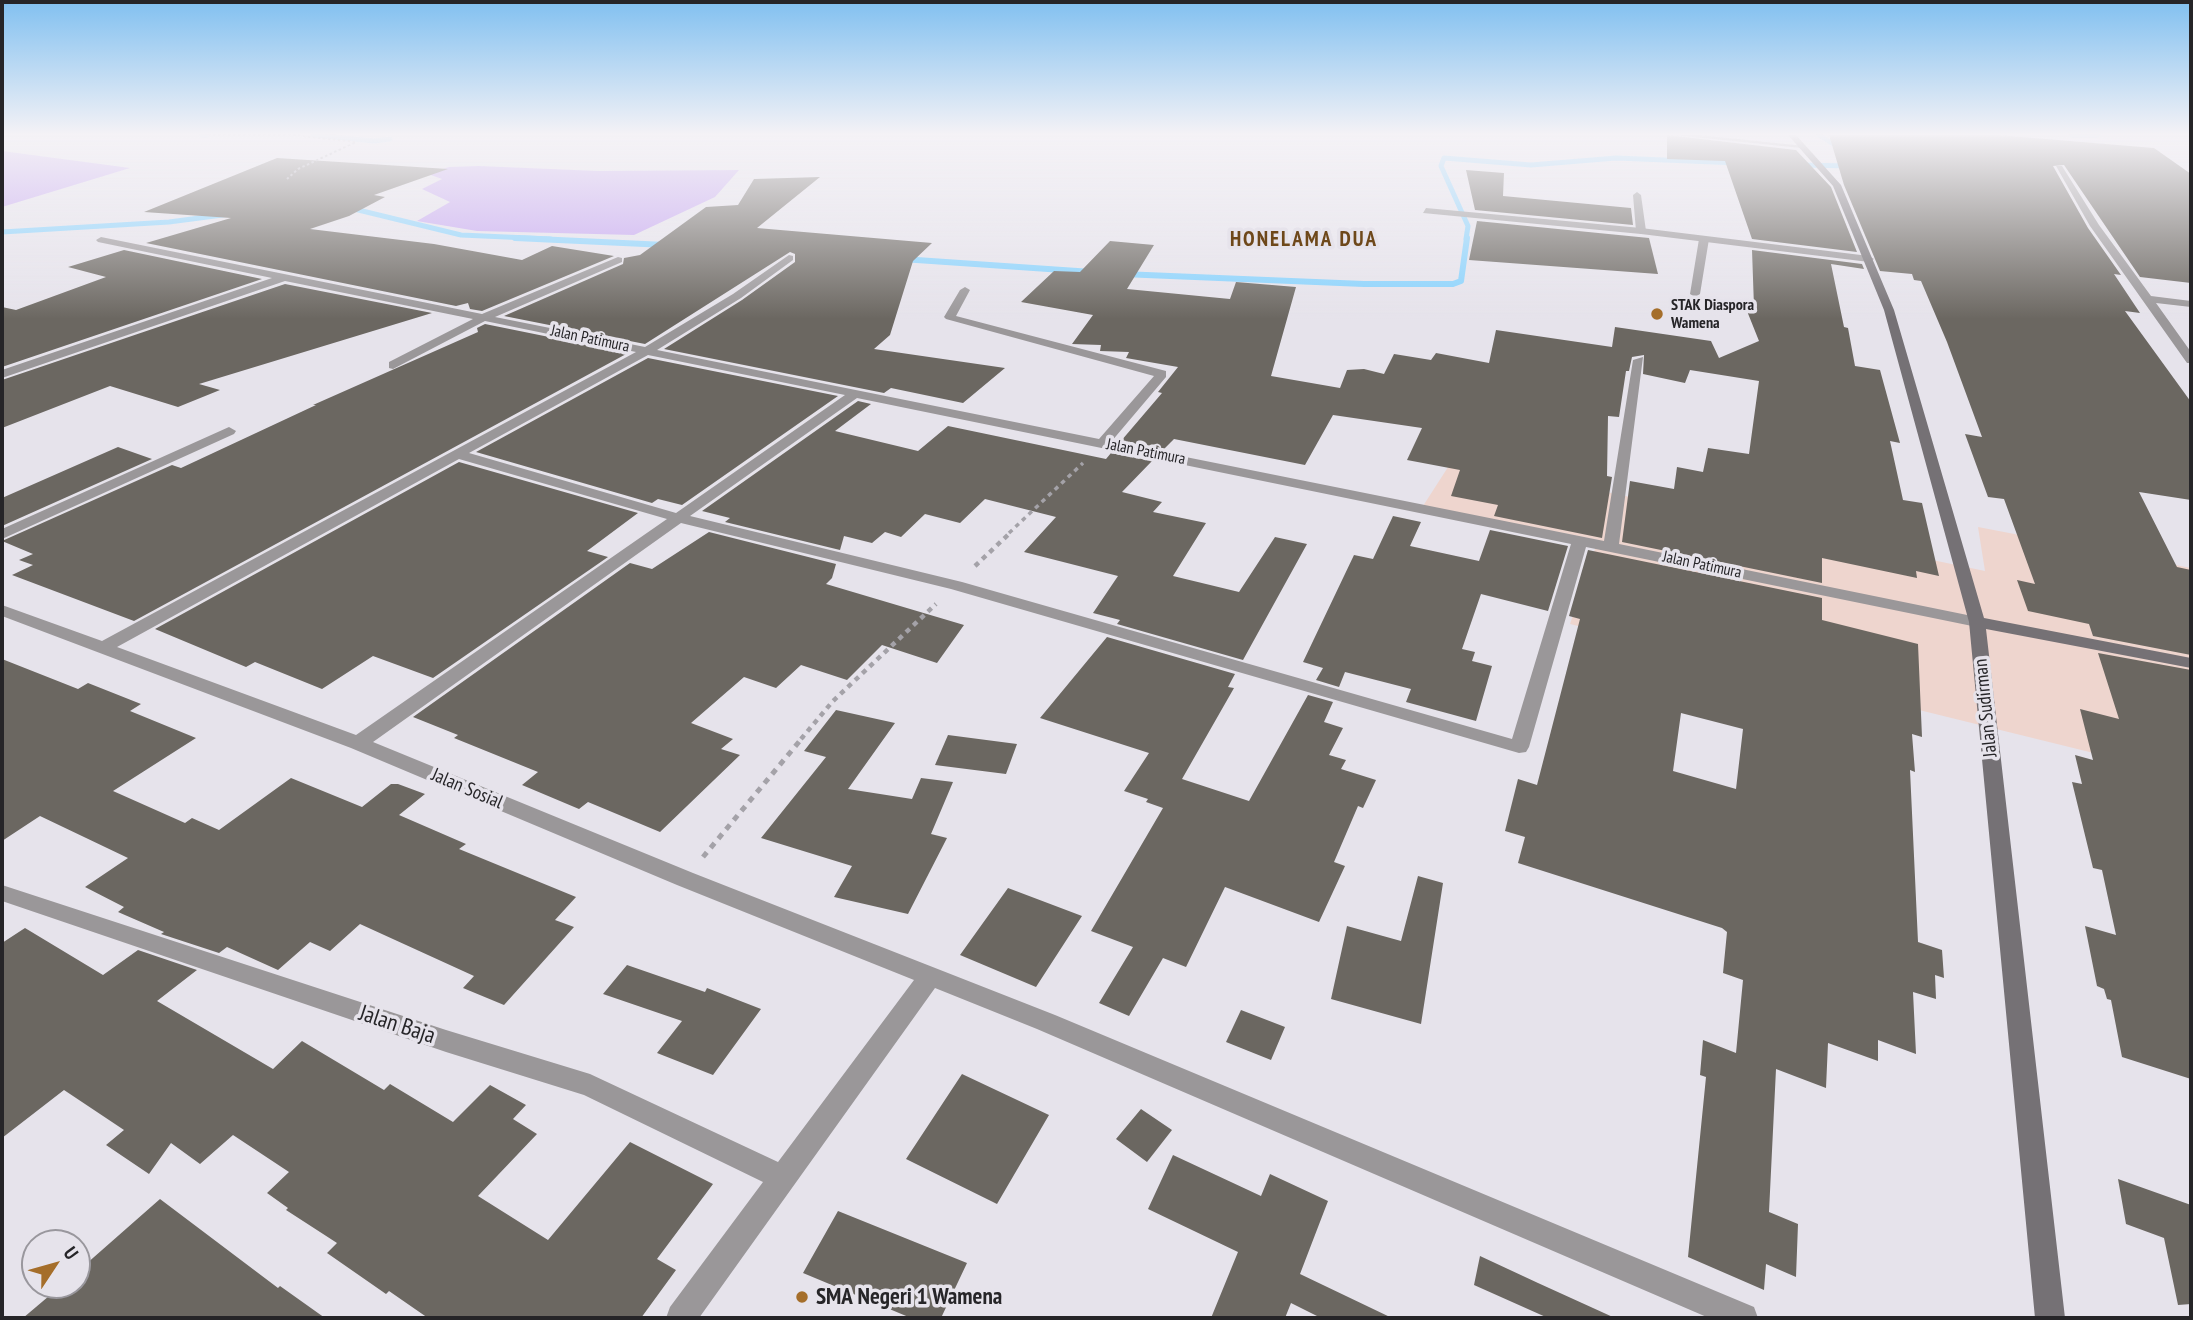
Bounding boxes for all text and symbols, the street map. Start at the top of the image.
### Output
district label: HONELAMA DUA [1231,227,1377,253]
place label: STAK Diaspora Wamena [1671,295,1754,333]
marker: STAK Diaspora Wamena [1649,306,1665,322]
street label: Jalan Patimura [549,321,631,357]
street label: Jalan Patimura [1105,435,1187,469]
street label: Jalan Patimura [1661,547,1743,583]
street label: Jalan Sudirman [1969,658,2003,758]
street label: Jalan Sosial [428,764,506,814]
street label: Jalan Baja [355,1000,439,1050]
north arrow [21,1229,91,1299]
text: U [59,1242,84,1264]
place label: SMA Negeri 1 Wamena [816,1283,1002,1311]
marker: SMA Negeri 1 Wamena [794,1289,810,1305]

